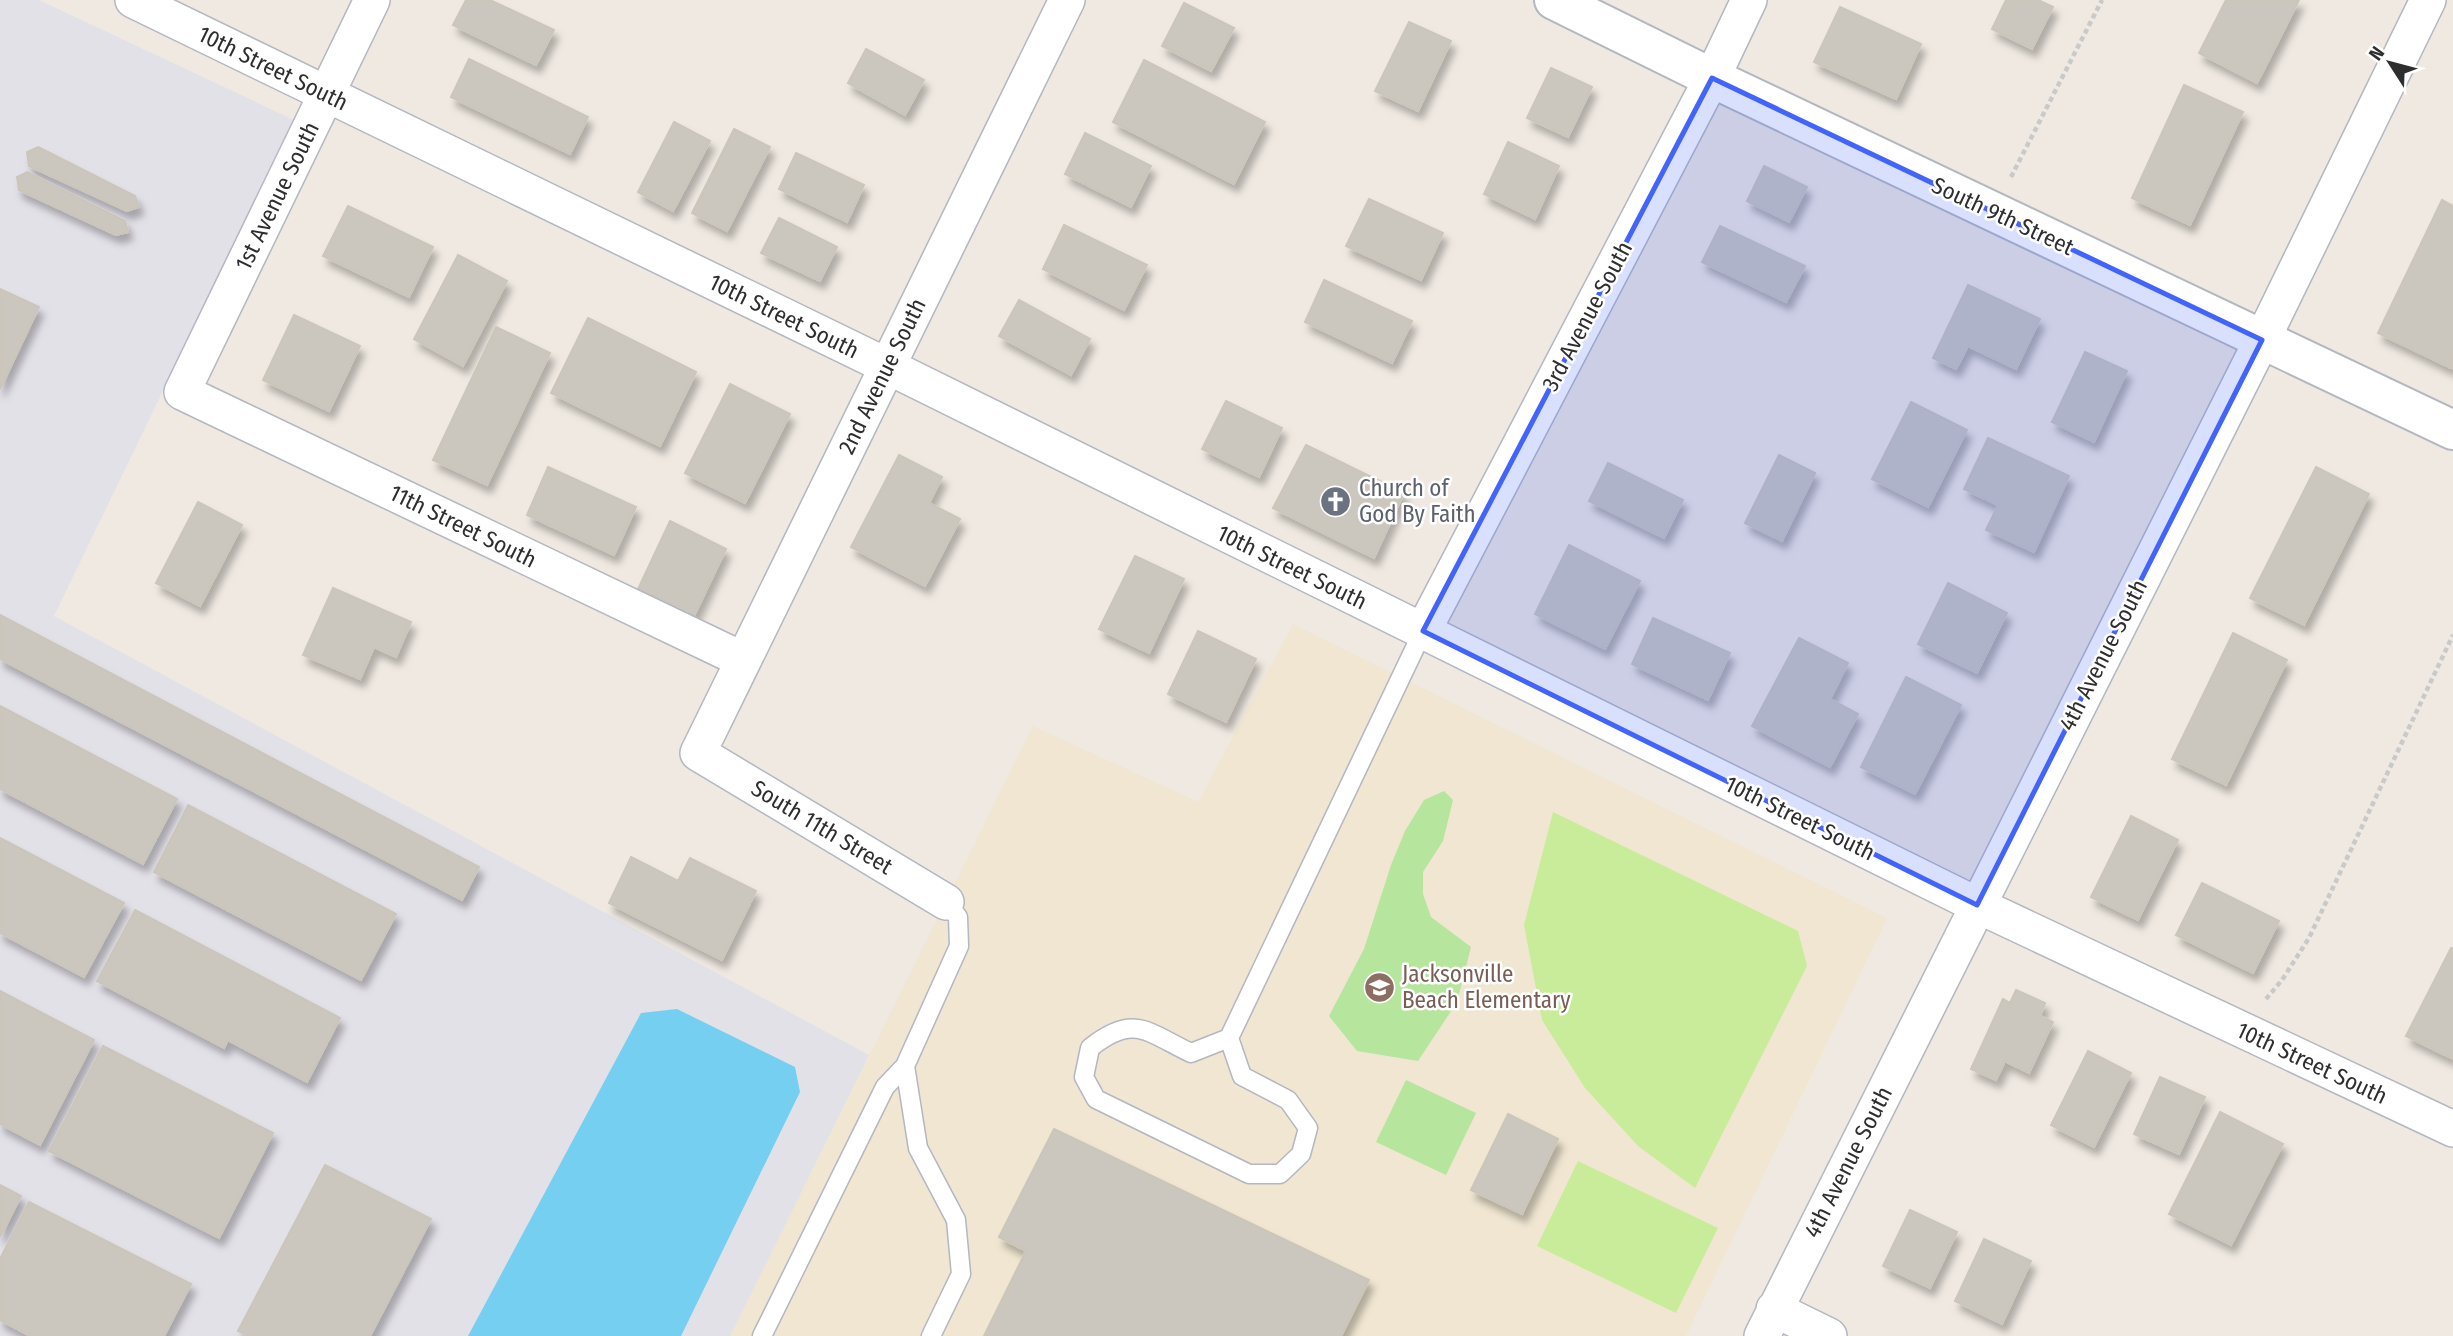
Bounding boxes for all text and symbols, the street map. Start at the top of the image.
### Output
street label: 10th Street South [194,20,352,116]
north arrow [2355,28,2425,98]
text: N [2364,42,2389,65]
street label: 1st Avenue South [229,117,325,275]
street label: South 9th Street [1928,171,2079,261]
street label: 3rd Avenue South [1536,237,1638,395]
street label: 10th Street South [705,268,863,364]
street label: 2nd Avenue South [832,294,932,458]
place label: Church of God By Faith [1359,474,1476,528]
street label: 11th Street South [385,478,541,574]
church icon: Church of God By Faith [1319,484,1353,518]
street label: 10th Street South [1213,519,1371,615]
street label: 4th Avenue South [2053,575,2153,735]
street label: 10th Street South [1721,770,1879,866]
street label: South 11th Street [746,774,898,880]
place label: Jacksonville Beach Elementary [1402,960,1571,1014]
school or university icon: Jacksonville Beach Elementary [1362,970,1396,1004]
street label: 10th Street South [2232,1016,2392,1110]
street label: 4th Avenue South [1798,1082,1898,1242]

